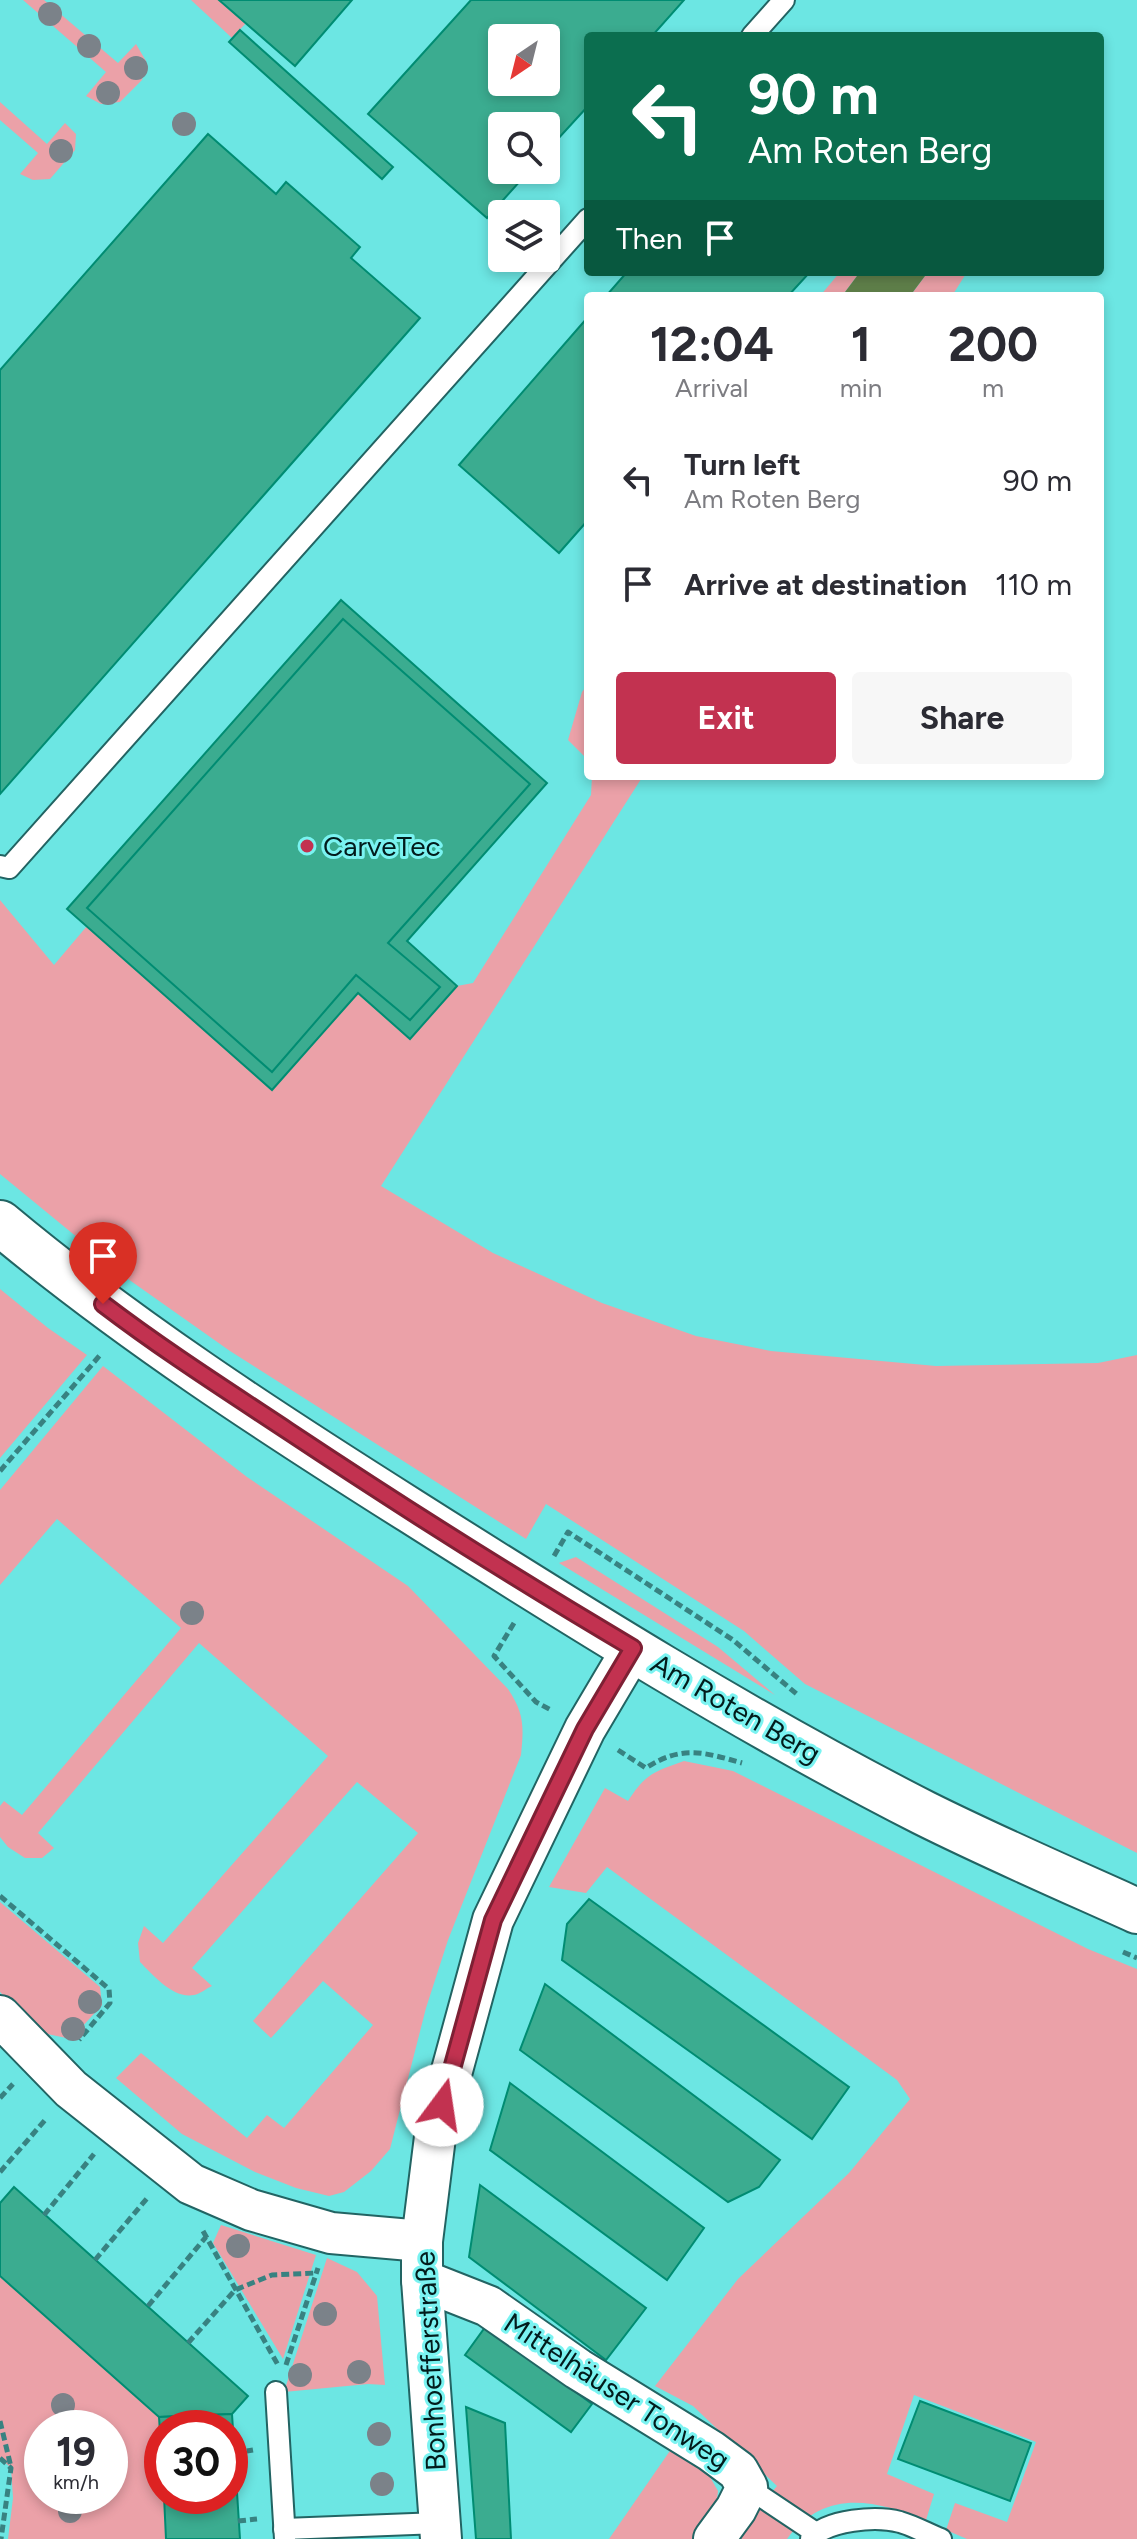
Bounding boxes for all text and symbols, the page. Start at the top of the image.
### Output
north arrow [488,24,560,96]
map controls [488,24,560,272]
text: 90 m [748,61,879,128]
icon: left [616,64,720,168]
button: search [488,112,560,184]
text: Am Roten Berg [748,129,992,172]
button: layers [488,200,560,272]
icon: arrive [698,216,742,260]
text: Then [616,220,682,257]
text: 12:04 [650,315,774,373]
text: 1 [851,315,871,373]
text: 200 [948,315,1038,373]
text: Arrival [675,372,749,404]
text: min [840,372,882,404]
text: m [982,372,1004,404]
text: Turn left [684,446,801,483]
icon: left [616,458,660,502]
text: 90 m [1003,462,1072,499]
text: Am Roten Berg [684,483,861,515]
icon: arrive [616,562,660,606]
text: Arrive at destination [684,566,967,603]
text: 110 m [995,566,1072,603]
button: Exit [616,672,836,764]
button: Share [852,672,1072,764]
place label: CarveTec [323,829,441,863]
marker: CarveTec [298,837,316,855]
pin [69,1222,137,1304]
icon: arrive [81,1234,125,1278]
street label: Am Roten Berg [645,1646,827,1770]
position arrow [400,2063,484,2147]
street label: Bonhoefferstraße [407,2250,453,2472]
street label: Mittelhäuser Tonweg [498,2305,736,2477]
speed limit sign: 30 [144,2410,248,2514]
text: 19 [56,2428,96,2476]
text: km/h [53,2470,99,2494]

